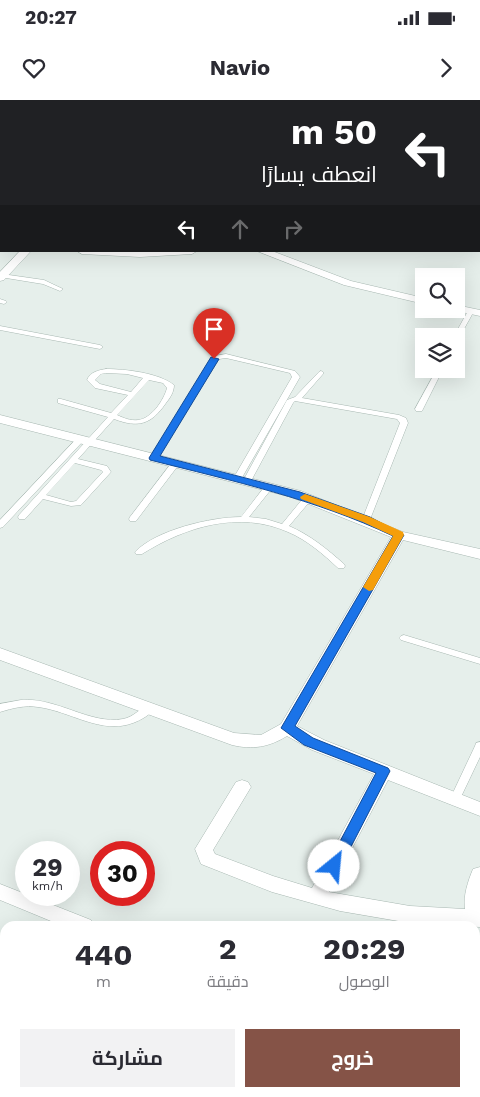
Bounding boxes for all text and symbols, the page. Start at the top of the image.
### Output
text: 20:27 [25,6,77,29]
icon: heart [20,54,48,82]
icon: forward [432,54,460,82]
text: Navio [210,55,270,80]
text: 50 m [291,111,377,153]
icon: left [395,120,460,185]
text: انعطف يسارًا [261,162,377,187]
icon: left [173,215,201,243]
icon: ahead [226,215,254,243]
icon: right [279,215,307,243]
map controls [415,268,465,378]
button: search [415,268,465,318]
pin [193,308,235,359]
icon: arrive [200,315,228,343]
button: layers [415,328,465,378]
position arrow [307,839,359,891]
speed limit sign: 30 [90,841,155,906]
text: 29 [32,853,63,882]
text: km/h [32,879,63,893]
text: 2 [219,931,237,966]
text: 20:29 [323,931,406,966]
text: 440 [74,937,133,972]
text: m [96,972,111,991]
text: دقيقة [207,972,249,991]
text: الوصول [339,972,390,991]
button: مشاركة [20,1029,235,1087]
button: خروج [245,1029,460,1087]

